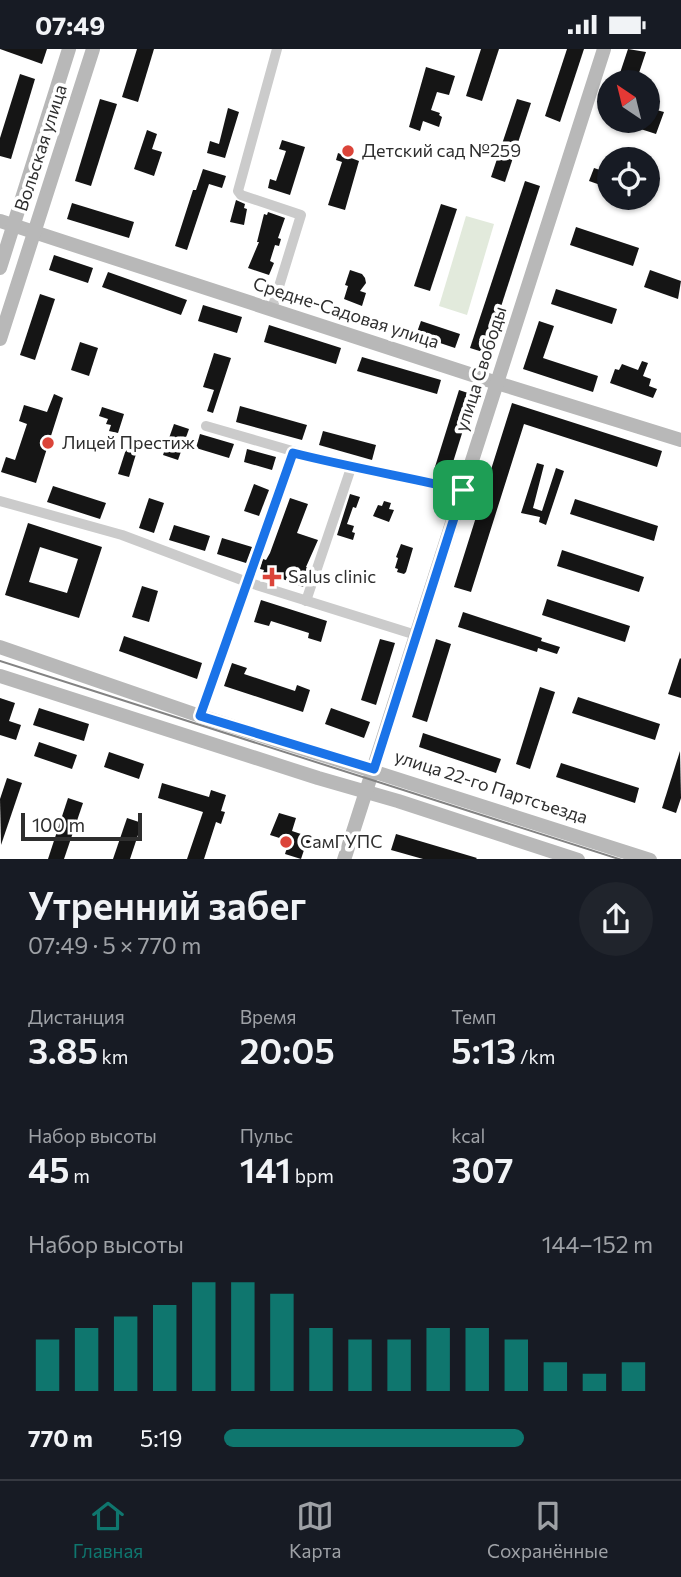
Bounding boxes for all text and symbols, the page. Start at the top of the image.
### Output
text: 07:49 [35,9,105,40]
north arrow [597,70,660,133]
map controls [597,70,660,210]
street label: Вольская улица [9,82,71,214]
place label: Детский сад №259 [362,139,521,161]
marker: Детский сад №259 [340,143,356,159]
button: locate [597,147,660,210]
street label: Средне-Садовая улица [251,272,442,353]
street label: улица Свободы [449,303,511,434]
place label: Лицей Престиж [62,431,195,453]
marker: Лицей Престиж [40,435,56,451]
pin [433,460,493,520]
icon: arrive [444,471,482,509]
place label: Salus clinic [288,565,376,587]
marker: Salus clinic [262,567,282,587]
street label: улица 22-го Партсъезда [392,744,591,828]
scale bar [21,811,142,842]
text: 100 m [32,813,85,836]
place label: СамГУПС [300,830,383,852]
marker: СамГУПС [278,834,294,850]
text: Утренний забег [28,881,306,928]
button: share [579,882,653,956]
text: 07:49 · 5 × 770 m [28,931,201,959]
text: Дистанция [28,1005,125,1028]
text: Время [240,1005,297,1028]
text: Темп [451,1005,496,1028]
text: 3.85 [28,1028,98,1071]
text: 20:05 [240,1028,335,1071]
text: 5:13 [451,1028,516,1071]
text: km [98,1045,128,1068]
text: /km [516,1045,555,1068]
text: Набор высоты [28,1124,157,1147]
text: Пульс [240,1124,293,1147]
text: kcal [451,1124,485,1147]
text: 45 [28,1147,70,1190]
text: 141 [240,1147,291,1190]
text: 307 [451,1147,513,1190]
text: m [70,1164,90,1187]
text: bpm [291,1164,334,1187]
text: Набор высоты [28,1230,184,1258]
text: 144–152 m [542,1230,653,1258]
text: 770 m [28,1424,93,1452]
text: 5:19 [140,1424,182,1452]
tab: Главная [73,1497,143,1562]
tab: Карта [289,1497,341,1562]
tab: Сохранённые [487,1497,608,1562]

